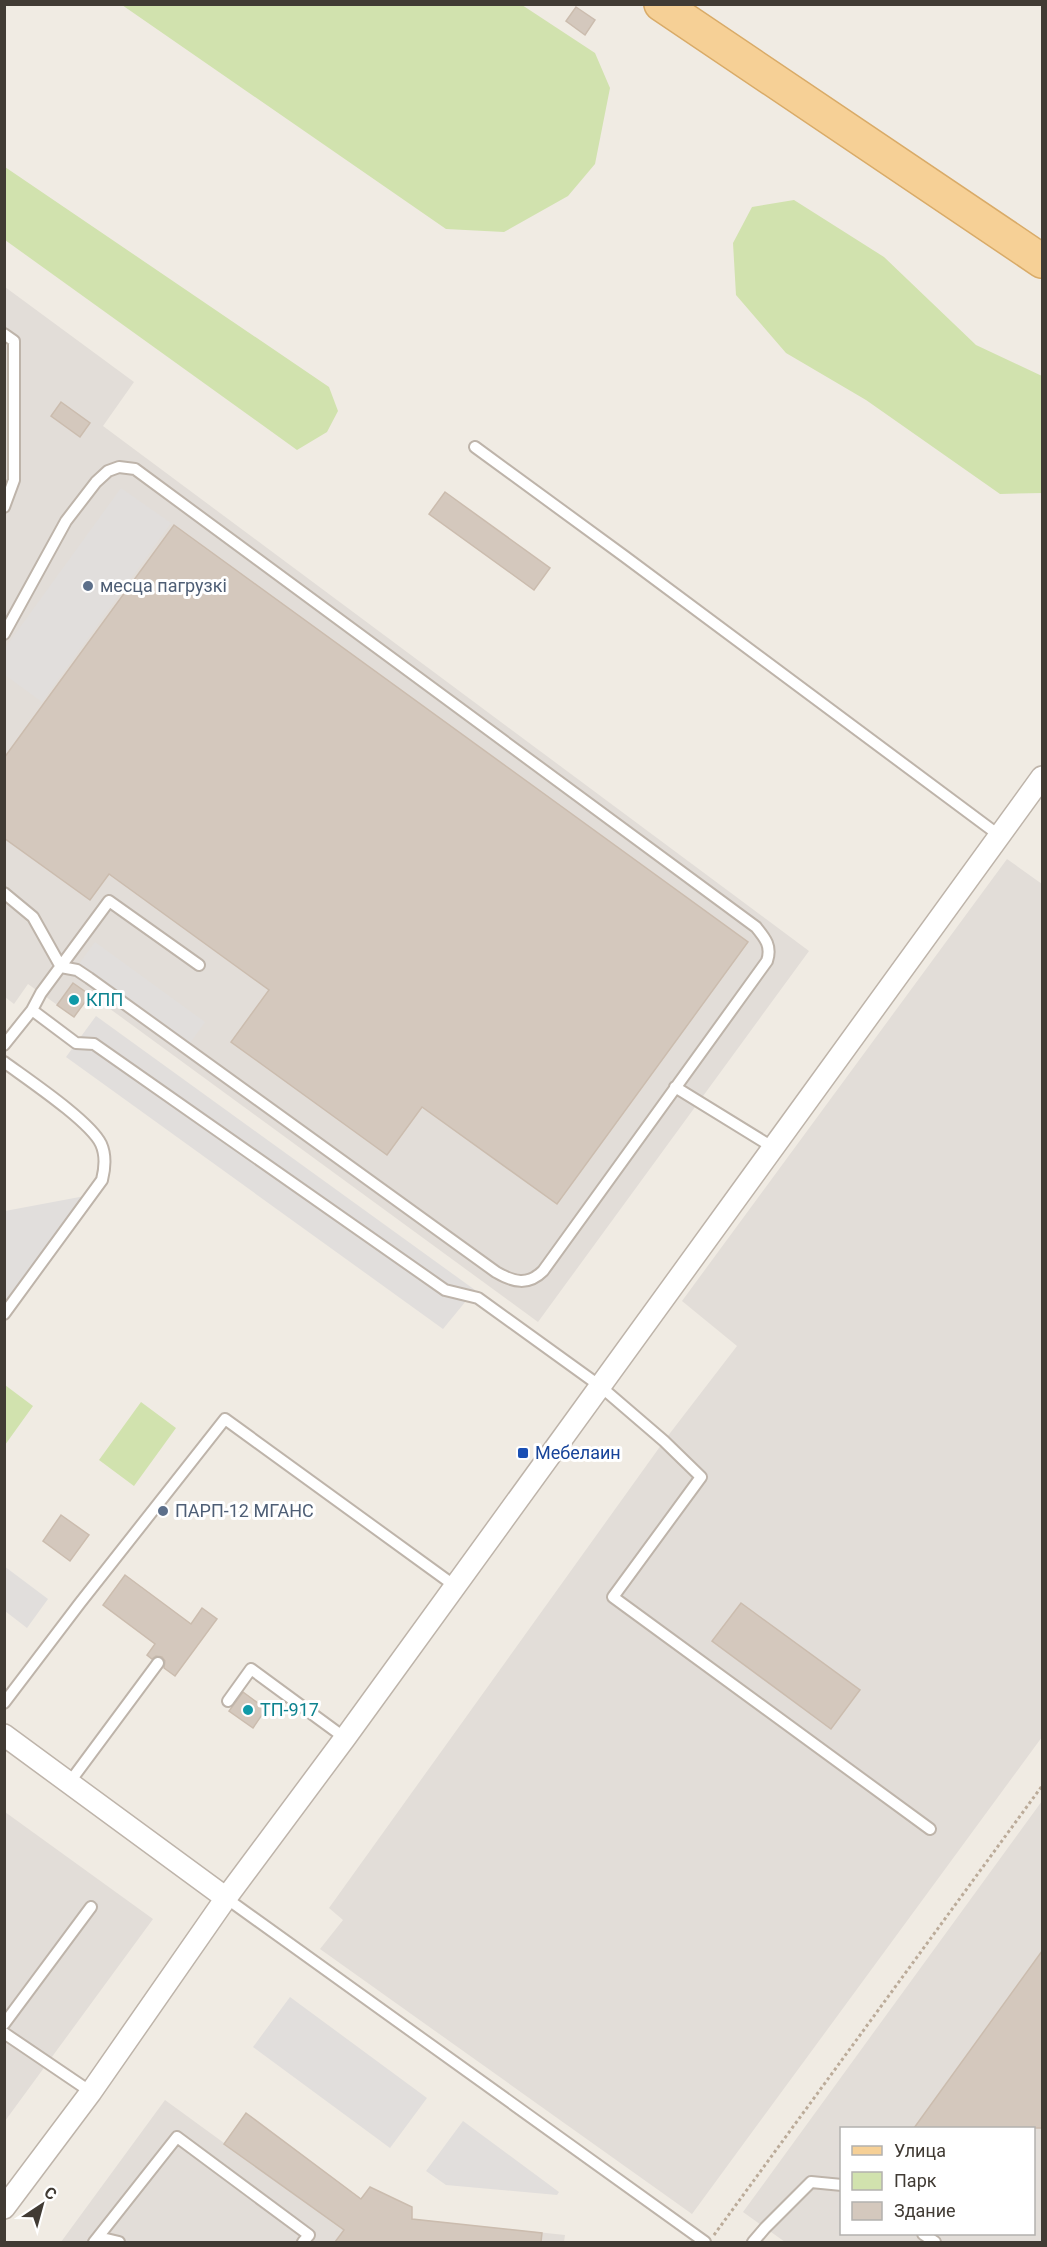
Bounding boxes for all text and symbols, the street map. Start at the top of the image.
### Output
place label: месца пагрузкі [100,575,227,596]
marker: месца пагрузкі [81,579,95,593]
place label: КПП [86,989,123,1010]
marker: КПП [67,993,81,1007]
place label: Мебелаин [535,1442,621,1463]
marker: Мебелаин [516,1446,530,1460]
place label: ПАРП-12 МГАНС [175,1500,314,1521]
marker: ПАРП-12 МГАНС [156,1504,170,1518]
place label: ТП-917 [260,1699,319,1720]
marker: ТП-917 [241,1703,255,1717]
legend [840,2127,1035,2235]
text: Улица [894,2140,946,2161]
text: Парк [894,2170,937,2191]
north arrow [12,2175,72,2235]
text: С [41,2183,60,2204]
text: Здание [894,2200,956,2221]

